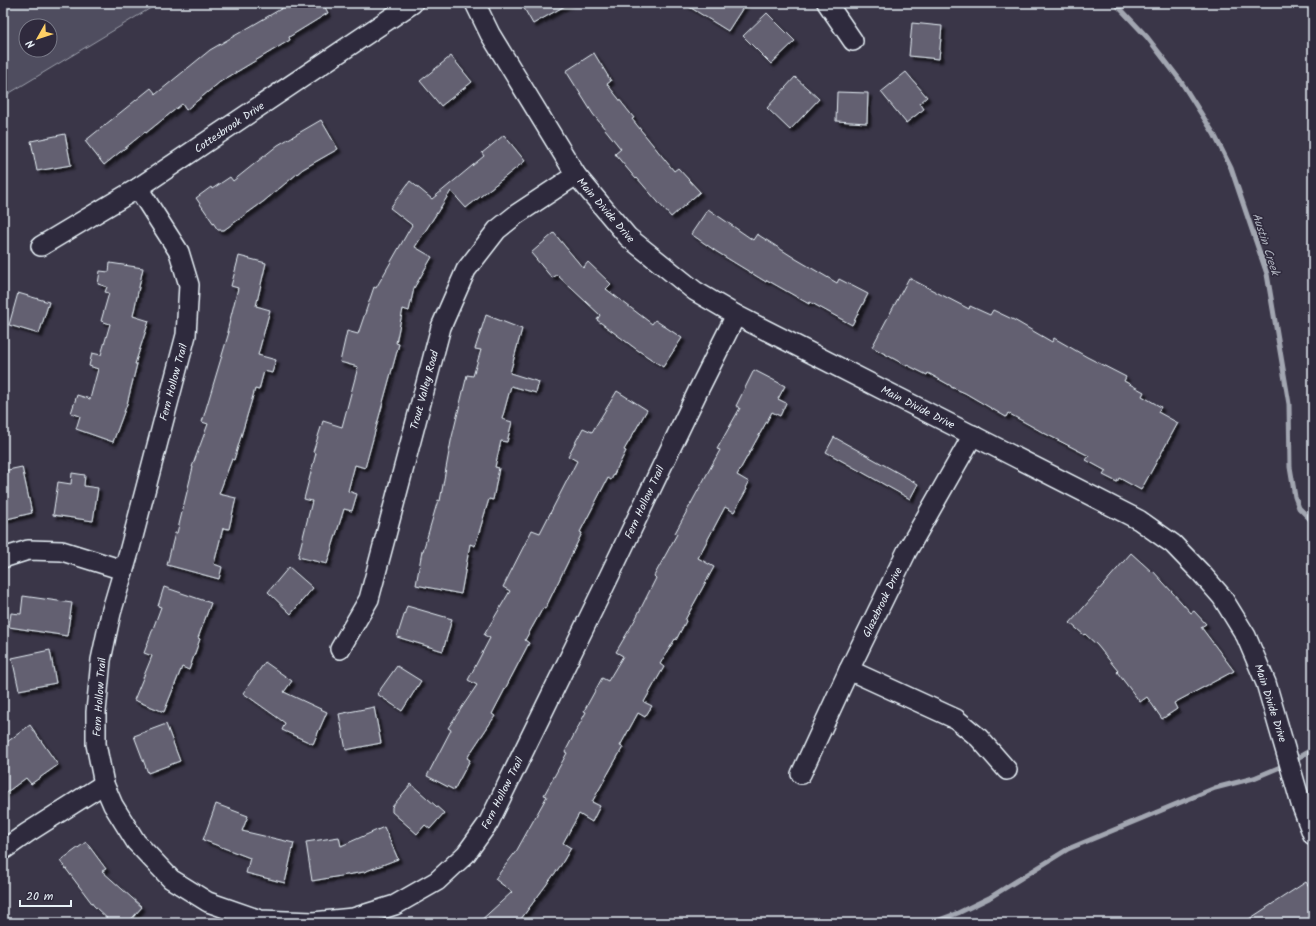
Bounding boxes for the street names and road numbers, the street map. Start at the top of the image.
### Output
street label: Cottesbrook Drive [191,98,268,158]
street label: Main Divide Drive [572,174,639,247]
street label: Fern Hollow Trail [155,341,193,423]
street label: Trout Valley Road [406,348,444,432]
street label: Main Divide Drive [877,381,958,434]
street label: Fern Hollow Trail [620,462,670,542]
street label: Glazebrook Drive [858,564,908,641]
street label: Fern Hollow Trail [88,657,112,737]
street label: Main Divide Drive [1249,662,1291,745]
street label: Fern Hollow Trail [477,754,529,833]

